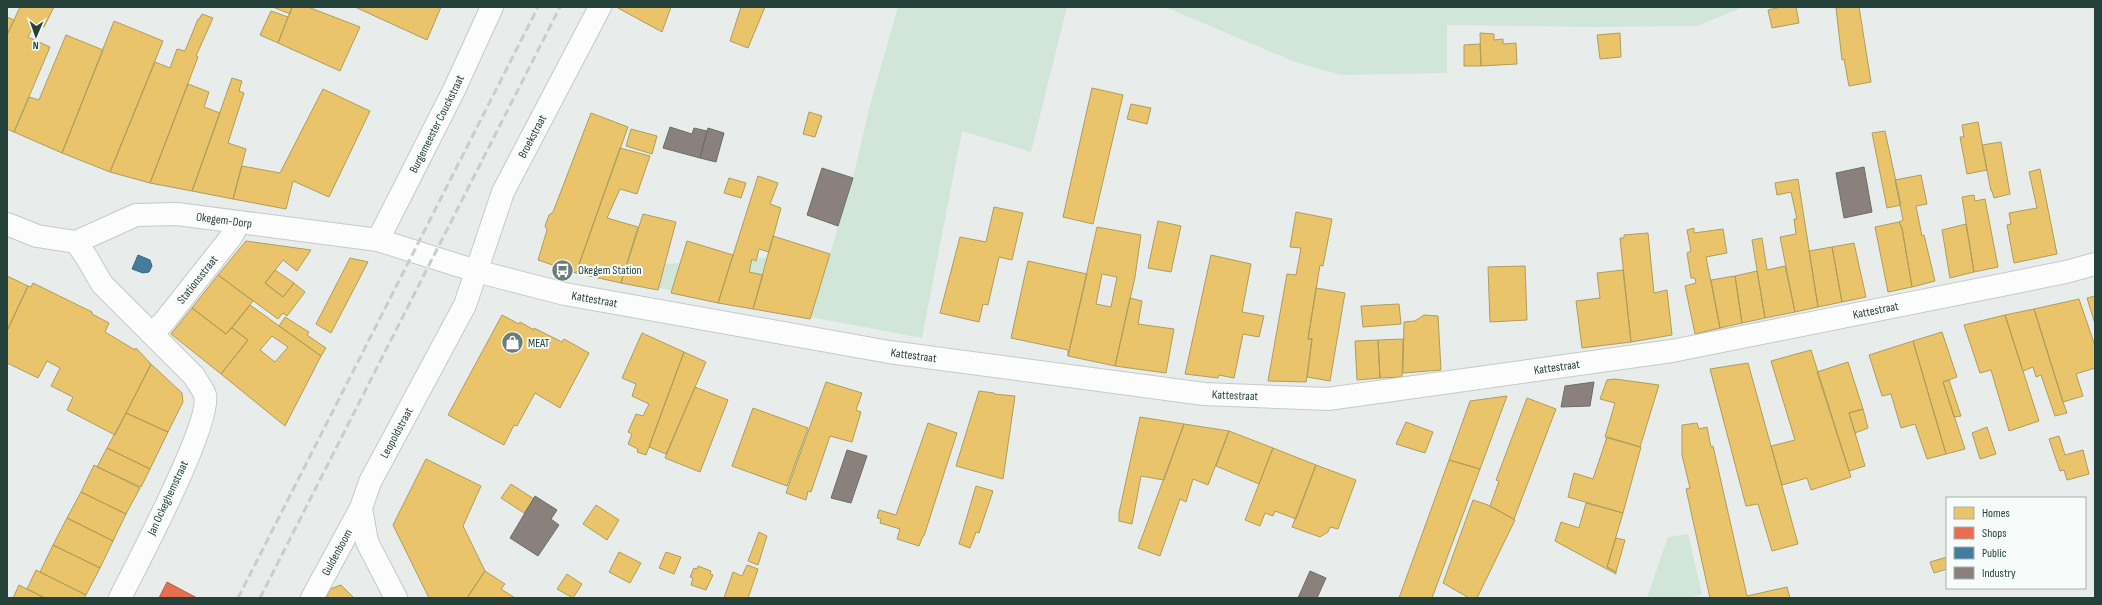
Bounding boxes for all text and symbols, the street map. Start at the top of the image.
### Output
north arrow [16,16,56,56]
text: N [32,39,39,52]
street label: Burgemeester Couckstraat [406,72,467,175]
street label: Broekstraat [515,112,550,161]
street label: Okegem-Dorp [195,209,253,231]
street label: Stationsstraat [174,252,221,307]
bus stop icon: Okegem Station [550,257,576,283]
place label: Okegem Station [578,263,642,278]
street label: Kattestraat [570,288,619,311]
street label: Kattestraat [1851,298,1900,322]
shop icon: MEAT [499,330,525,356]
place label: MEAT [528,336,550,351]
street label: Kattestraat [890,345,938,366]
street label: Kattestraat [1533,356,1581,378]
street label: Kattestraat [1212,387,1259,404]
street label: Leopoldstraat [377,404,416,461]
street label: Jan Ockeghemstraat [144,458,192,539]
legend [1946,497,2086,589]
text: Homes [1982,506,2010,521]
street label: Guldenboom [318,526,356,578]
text: Shops [1982,526,2007,541]
text: Public [1982,546,2007,561]
text: Industry [1982,566,2016,581]

